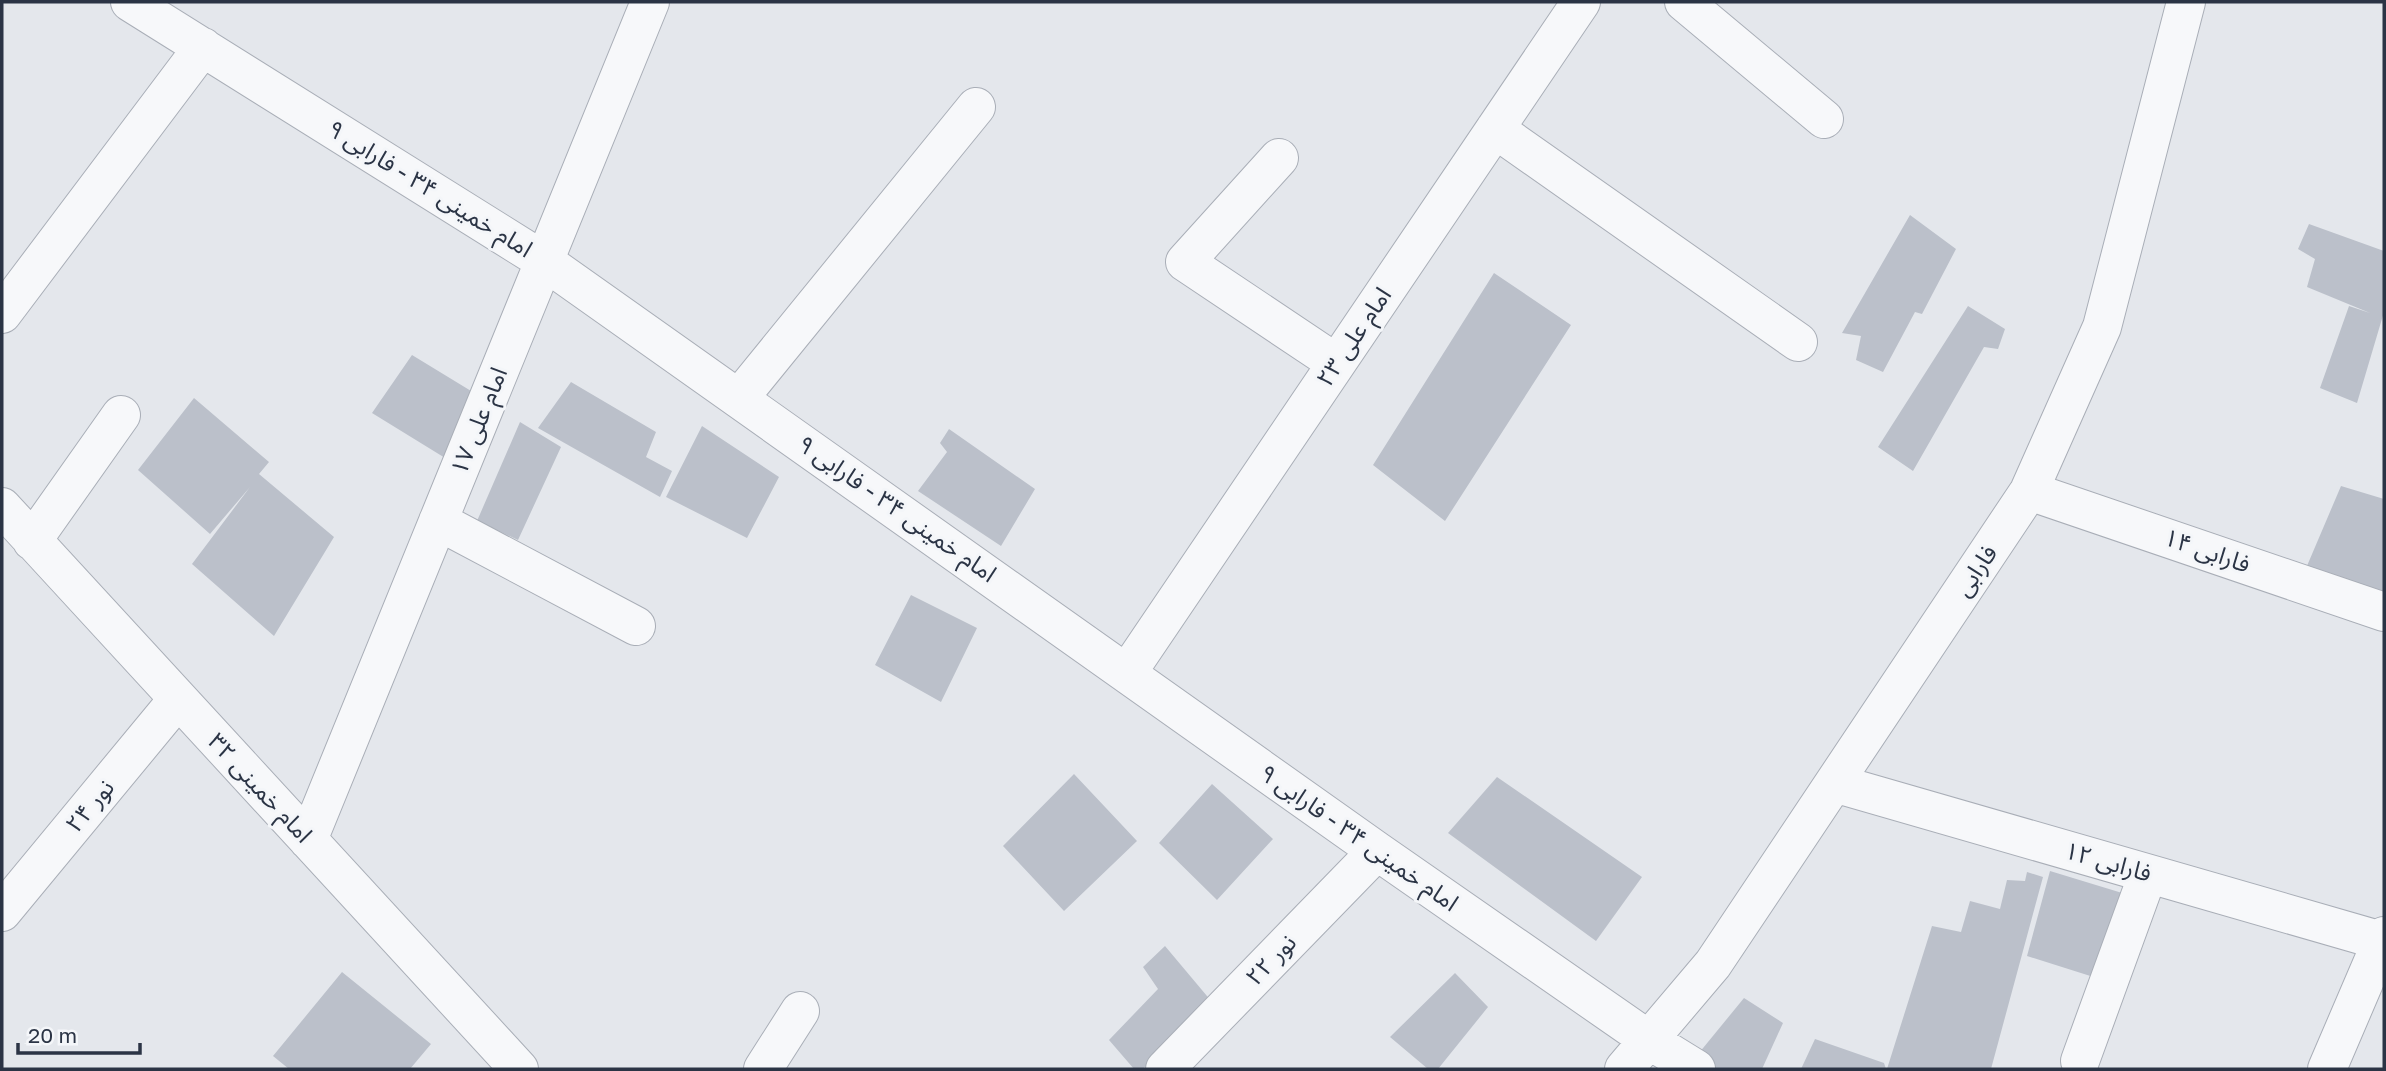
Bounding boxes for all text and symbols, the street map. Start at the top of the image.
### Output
street label: امام خمینی ۳۴ - فارابی ۹ [320,113,538,267]
street label: امام علی ۲۳ [1309,281,1401,394]
street label: امام علی ۱۷ [443,362,517,480]
street label: امام خمینی ۳۴ - فارابی ۹ [790,428,1003,591]
street label: فارابی ۱۴ [2160,521,2254,579]
street label: فارابی [1947,539,2003,602]
street label: امام خمینی ۳۲ [199,726,319,851]
street label: امام خمینی ۳۴ - فارابی ۹ [1252,757,1465,920]
street label: نور ۲۴ [58,773,120,838]
street label: فارابی ۱۲ [2061,834,2155,888]
street label: نور ۲۲ [1239,927,1302,991]
scale bar [18,1012,140,1056]
text: 20 m [28,1022,77,1048]

